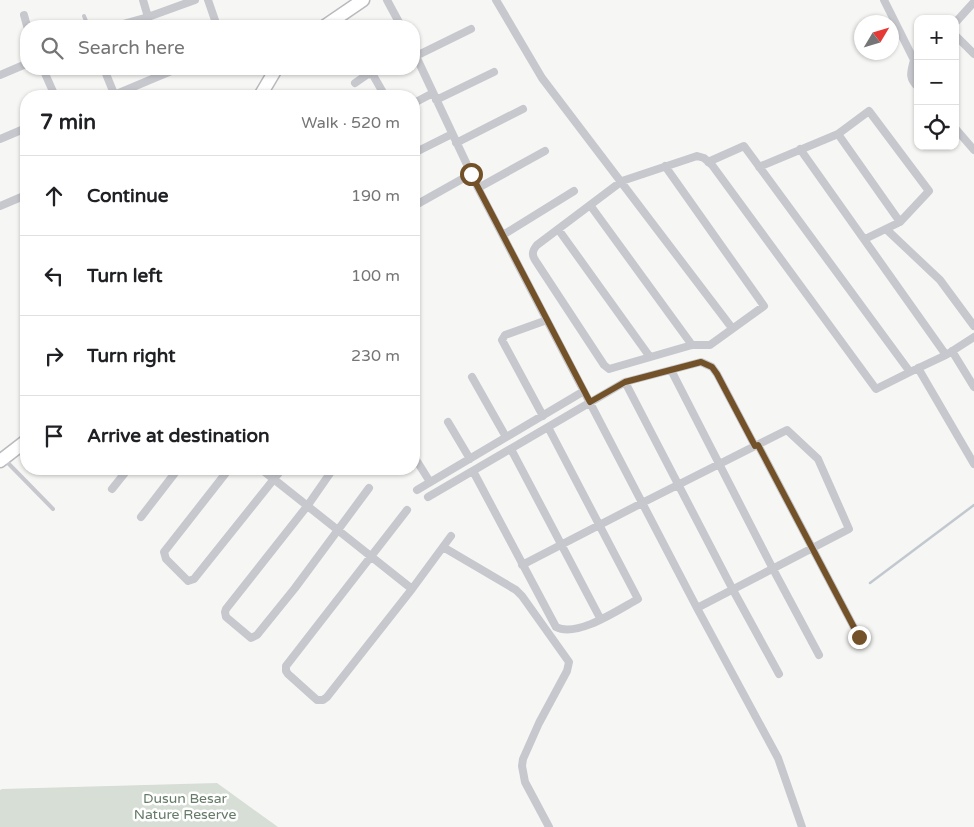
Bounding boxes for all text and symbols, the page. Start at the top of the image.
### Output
north arrow [854,15,899,60]
map controls [914,15,959,150]
button: + [914,15,959,60]
search box [20,20,420,75]
icon: search [38,34,66,62]
text: Search here [78,37,185,59]
button: − [914,60,959,105]
button: locate [914,105,959,150]
text: 7 min [40,110,96,135]
text: Walk · 520 m [301,113,400,133]
route start [460,163,483,186]
icon: ahead [40,182,68,210]
text: Continue [87,185,169,207]
text: 190 m [351,186,400,206]
icon: left [40,262,68,290]
text: Turn left [87,265,163,287]
text: 100 m [351,266,400,286]
icon: right [40,342,68,370]
text: Turn right [87,345,175,367]
text: 230 m [351,346,400,366]
icon: arrive [40,422,68,450]
text: Arrive at destination [87,425,270,447]
route end [848,626,871,649]
park label: Dusun Besar Nature Reserve [134,790,236,823]

